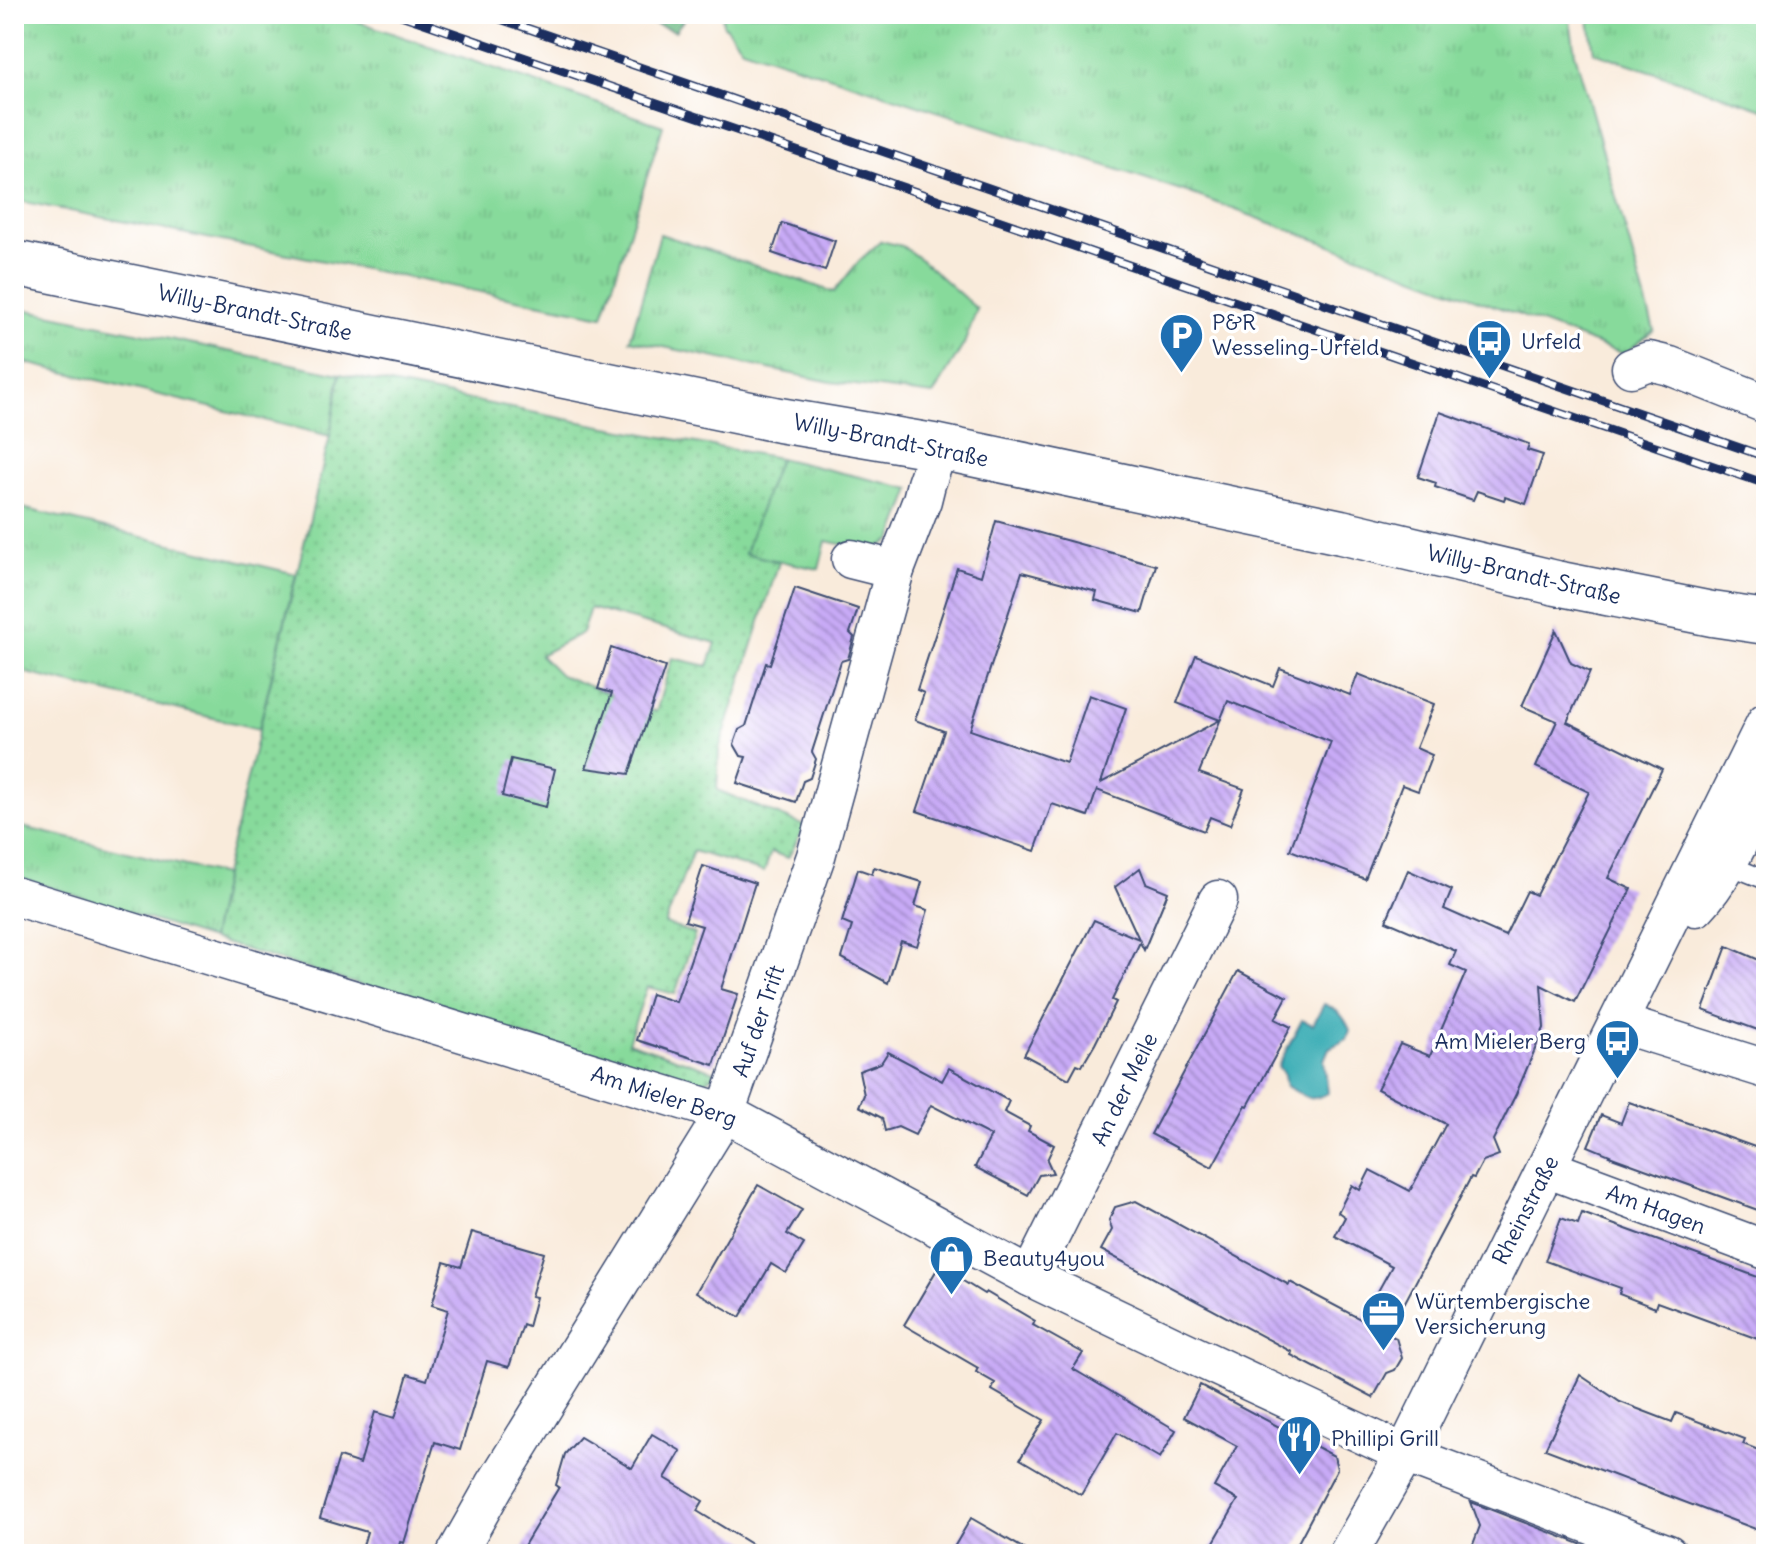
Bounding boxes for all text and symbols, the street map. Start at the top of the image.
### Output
street label: Willy-Brandt-Straße [155,278,355,346]
place label: P&R Wesseling-Urfeld [1212,308,1379,361]
parking icon: P&R Wesseling-Urfeld [1157,311,1205,374]
bus stop icon: Urfeld [1466,317,1514,380]
place label: Urfeld [1521,327,1581,355]
street label: Willy-Brandt-Straße [791,407,991,473]
street label: Willy-Brandt-Straße [1424,538,1624,610]
street label: Auf der Trift [726,961,790,1081]
bus stop icon: Am Mieler Berg [1593,1017,1641,1080]
place label: Am Mieler Berg [1435,1027,1586,1055]
street label: An der Meile [1085,1028,1163,1150]
street label: Am Mieler Berg [588,1059,740,1133]
street label: Rheinstraße [1486,1151,1564,1269]
street label: Am Hagen [1602,1178,1710,1240]
shop icon: Beauty4you [928,1234,976,1297]
place label: Beauty4you [983,1244,1105,1272]
place label: Würtembergische Versicherung [1415,1287,1590,1340]
office icon: Würtembergische Versicherung [1360,1290,1408,1353]
restaurant icon: Phillipi Grill [1276,1414,1324,1477]
place label: Phillipi Grill [1331,1424,1439,1452]

